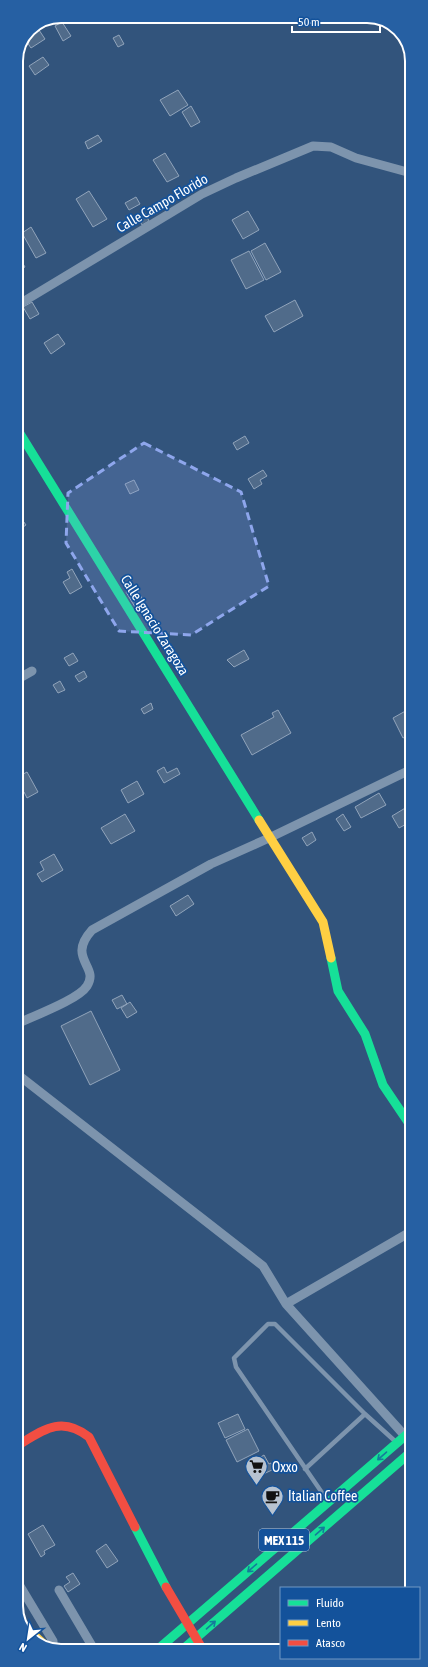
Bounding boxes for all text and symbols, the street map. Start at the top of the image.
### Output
scale bar [292,8,380,34]
text: 50 m [298,15,320,29]
street label: Calle Campo Florido [114,170,210,236]
street label: Calle Ignacio Zaragoza [118,572,192,678]
one-way arrow [377,1451,388,1460]
supermarket icon: Oxxo [244,1454,270,1487]
place label: Oxxo [272,1459,298,1475]
cafe icon: Italian Coffee [259,1483,285,1516]
place label: Italian Coffee [288,1488,357,1504]
one-way arrow [315,1526,325,1535]
road number: MEX 115 [259,1529,309,1551]
one-way arrow [248,1563,258,1572]
legend [280,1587,420,1659]
text: Fluido [316,1596,344,1610]
text: Lento [316,1616,341,1630]
north arrow [8,1619,48,1659]
one-way arrow [206,1620,216,1630]
text: Atasco [316,1636,346,1650]
text: N [17,1641,29,1654]

